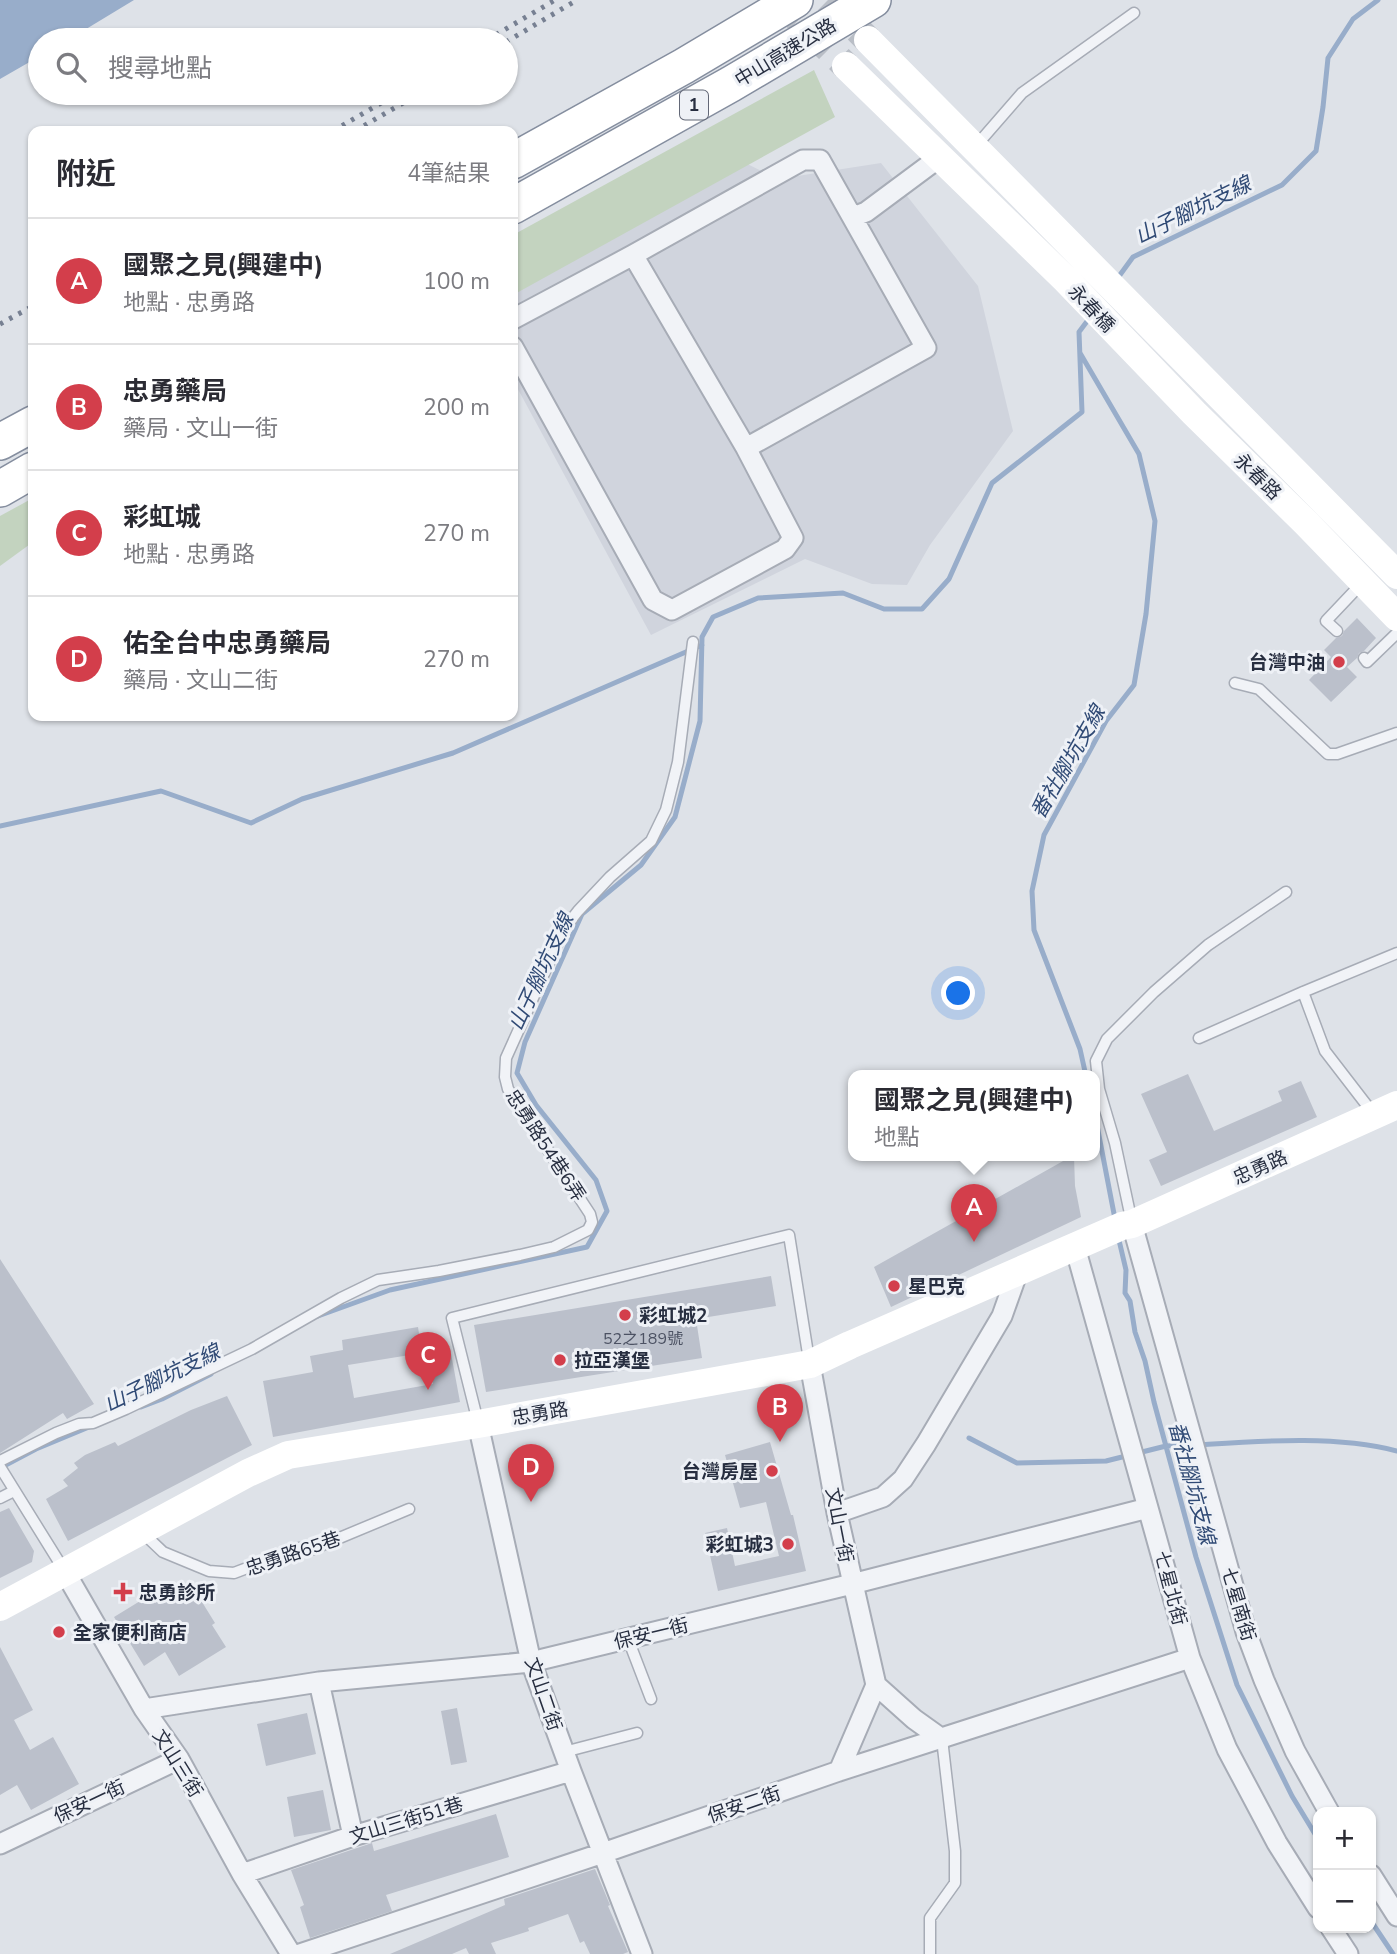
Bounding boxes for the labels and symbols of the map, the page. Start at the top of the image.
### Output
street label: 中山高速公路 [730,12,841,93]
road number: 1 [680,90,708,120]
water label: 山子腳坑支線 [1130,169,1258,250]
street label: 永春橋 [1062,279,1120,338]
street label: 永春路 [1228,448,1287,506]
place label: 台灣中油 [1249,650,1325,676]
marker: 台灣中油 [1331,654,1347,670]
water label: 番社腳坑支線 [1024,699,1113,824]
water label: 山子腳坑支線 [502,907,581,1035]
your location [941,976,975,1010]
street label: 忠勇路54巷6弄 [499,1084,591,1207]
street label: 忠勇路 [1229,1144,1292,1191]
pin: A [951,1184,997,1242]
place label: 星巴克 [908,1274,965,1300]
marker: 星巴克 [886,1278,902,1294]
place label: 彩虹城2 [639,1303,707,1329]
marker: 彩虹城2 [617,1307,633,1323]
house number: 52之189號 [603,1328,683,1350]
pin: C [405,1332,451,1390]
water label: 山子腳坑支線 [99,1337,227,1418]
place label: 拉亞漢堡 [574,1348,650,1374]
marker: 拉亞漢堡 [552,1352,568,1368]
pin: B [757,1384,803,1442]
street label: 忠勇路 [510,1396,571,1432]
water label: 番社腳坑支線 [1162,1419,1222,1549]
pin: D [508,1444,554,1502]
place label: 台灣房屋 [682,1459,758,1485]
marker: 台灣房屋 [764,1463,780,1479]
street label: 文山一街 [819,1485,859,1565]
street label: 忠勇路65巷 [242,1526,344,1582]
place label: 彩虹城3 [706,1532,774,1558]
marker: 彩虹城3 [780,1536,796,1552]
street label: 七星北街 [1148,1548,1192,1628]
street label: 七星南街 [1214,1564,1262,1644]
place label: 忠勇診所 [139,1580,215,1606]
marker: 忠勇診所 [113,1582,133,1602]
street label: 保安一街 [611,1612,691,1656]
place label: 全家便利商店 [73,1620,187,1646]
marker: 全家便利商店 [51,1624,67,1640]
street label: 文山二街 [518,1654,568,1734]
street label: 文山三街 [146,1724,208,1803]
street label: 保安一街 [49,1774,129,1830]
street label: 保安二街 [704,1780,784,1830]
street label: 文山三街51巷 [346,1791,466,1851]

